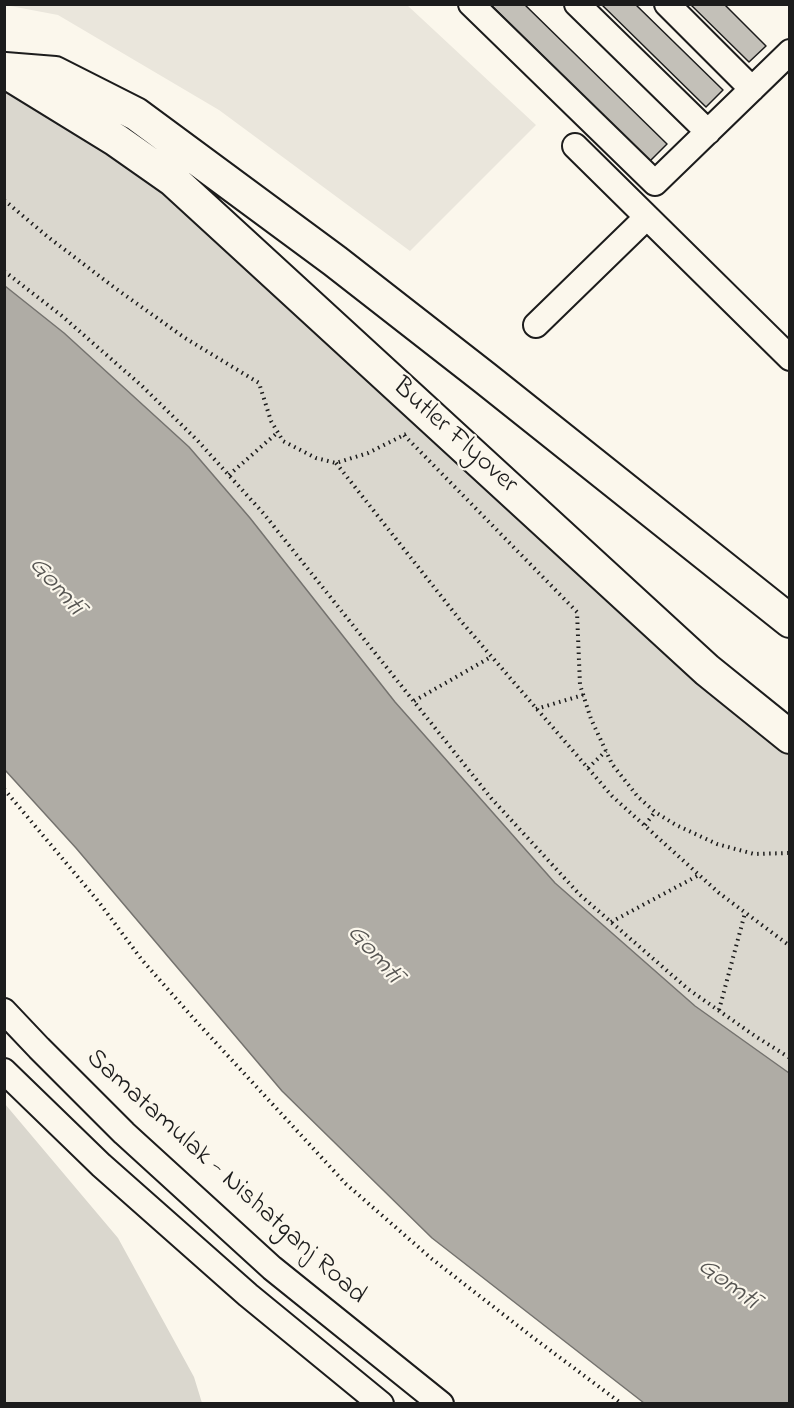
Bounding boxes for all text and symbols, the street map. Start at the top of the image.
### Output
street label: Butler Flyover [384,372,524,502]
water label: Gomtī [20,550,90,624]
water label: Gomtī [338,918,408,992]
street label: Samatamulak - Nishatganj Road [78,1043,372,1313]
water label: Gomtī [690,1251,764,1319]

